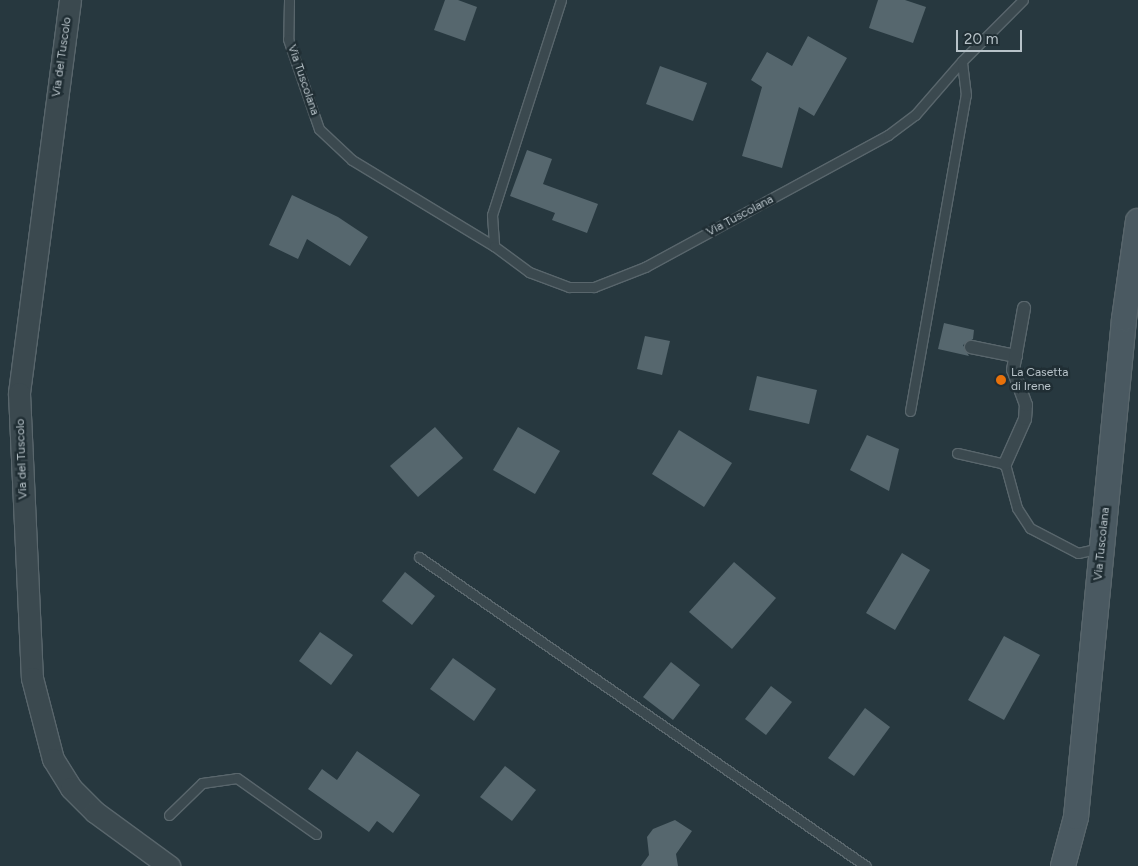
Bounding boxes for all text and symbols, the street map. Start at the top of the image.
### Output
street label: Via del Tuscolo [49,16,75,98]
scale bar [958,20,1024,52]
text: 20 m [964,30,998,48]
street label: Via Tuscolana [284,43,322,117]
street label: Via Tuscolana [704,192,776,240]
place label: La Casetta di Irene [1011,366,1068,394]
marker: La Casetta di Irene [995,374,1007,386]
street label: Via del Tuscolo [13,418,31,500]
street label: Via Tuscolana [1091,507,1113,581]

